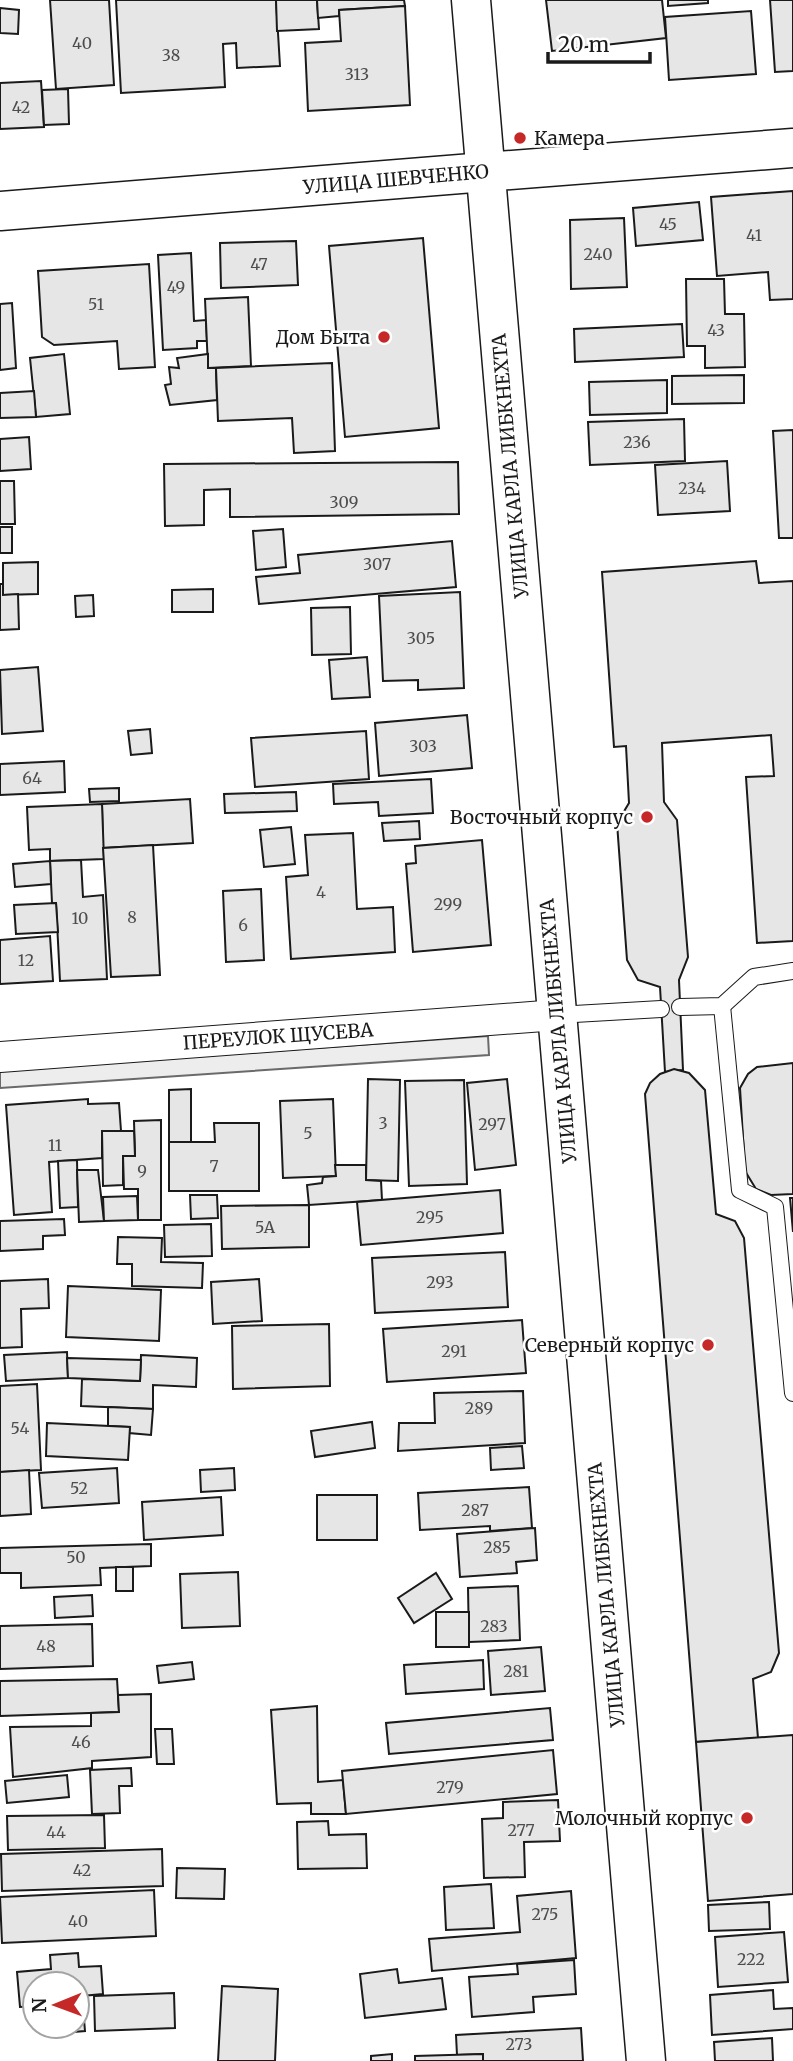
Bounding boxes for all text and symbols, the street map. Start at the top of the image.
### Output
scale bar [548,21,650,65]
text: 20 m [558,31,610,58]
house number: 40 [72,33,92,53]
house number: 38 [162,45,180,65]
house number: 313 [345,64,369,84]
house number: 42 [12,97,30,117]
place label: Камера [534,126,605,150]
marker: Камера [512,130,528,146]
street label: УЛИЦА ШЕВЧЕНКО [301,159,490,199]
house number: 45 [659,214,677,234]
house number: 41 [746,225,762,245]
house number: 240 [584,244,613,264]
house number: 47 [250,254,268,274]
house number: 49 [167,277,185,297]
house number: 51 [88,294,104,314]
house number: 43 [707,320,725,340]
place label: Дом Быта [276,325,370,349]
marker: Дом Быта [376,329,392,345]
street label: УЛИЦА КАРЛА ЛИБКНЕХТА [486,332,534,600]
house number: 236 [623,432,651,452]
house number: 234 [678,478,706,498]
house number: 309 [330,492,358,512]
house number: 307 [363,554,391,574]
house number: 305 [407,628,435,648]
house number: 303 [409,736,437,756]
house number: 64 [22,768,42,788]
place label: Восточный корпус [450,805,633,829]
marker: Восточный корпус [639,809,655,825]
house number: 4 [316,882,326,902]
house number: 299 [434,894,462,914]
street label: УЛИЦА КАРЛА ЛИБКНЕХТА [534,897,582,1165]
house number: 8 [127,907,137,927]
house number: 10 [72,908,88,928]
house number: 6 [238,915,248,935]
house number: 12 [18,950,34,970]
street label: ПЕРЕУЛОК ЩУСЕВА [182,1017,375,1055]
house number: 3 [378,1113,388,1133]
house number: 297 [478,1114,506,1134]
house number: 5 [303,1123,313,1143]
house number: 11 [48,1135,62,1155]
house number: 7 [209,1156,219,1176]
house number: 9 [137,1161,147,1181]
house number: 295 [416,1207,444,1227]
house number: 5А [255,1217,276,1237]
house number: 293 [426,1272,454,1292]
place label: Северный корпус [525,1333,694,1357]
marker: Северный корпус [700,1337,716,1353]
house number: 291 [441,1341,467,1361]
house number: 289 [465,1398,493,1418]
house number: 54 [11,1418,30,1438]
street label: УЛИЦА КАРЛА ЛИБКНЕХТА [582,1461,630,1729]
house number: 52 [70,1478,88,1498]
house number: 287 [461,1500,489,1520]
house number: 285 [483,1537,511,1557]
house number: 50 [66,1547,86,1567]
house number: 283 [480,1616,508,1636]
house number: 48 [36,1636,56,1656]
house number: 281 [503,1661,529,1681]
house number: 46 [71,1732,91,1752]
house number: 279 [436,1777,464,1797]
place label: Молочный корпус [555,1806,733,1830]
marker: Молочный корпус [739,1810,755,1826]
house number: 277 [507,1820,535,1840]
house number: 44 [46,1822,66,1842]
house number: 42 [73,1860,91,1880]
house number: 275 [532,1904,558,1924]
house number: 40 [68,1911,88,1931]
house number: 222 [737,1949,765,1969]
north arrow [21,1970,91,2040]
text: N [27,1998,51,2013]
house number: 273 [506,2034,532,2054]

